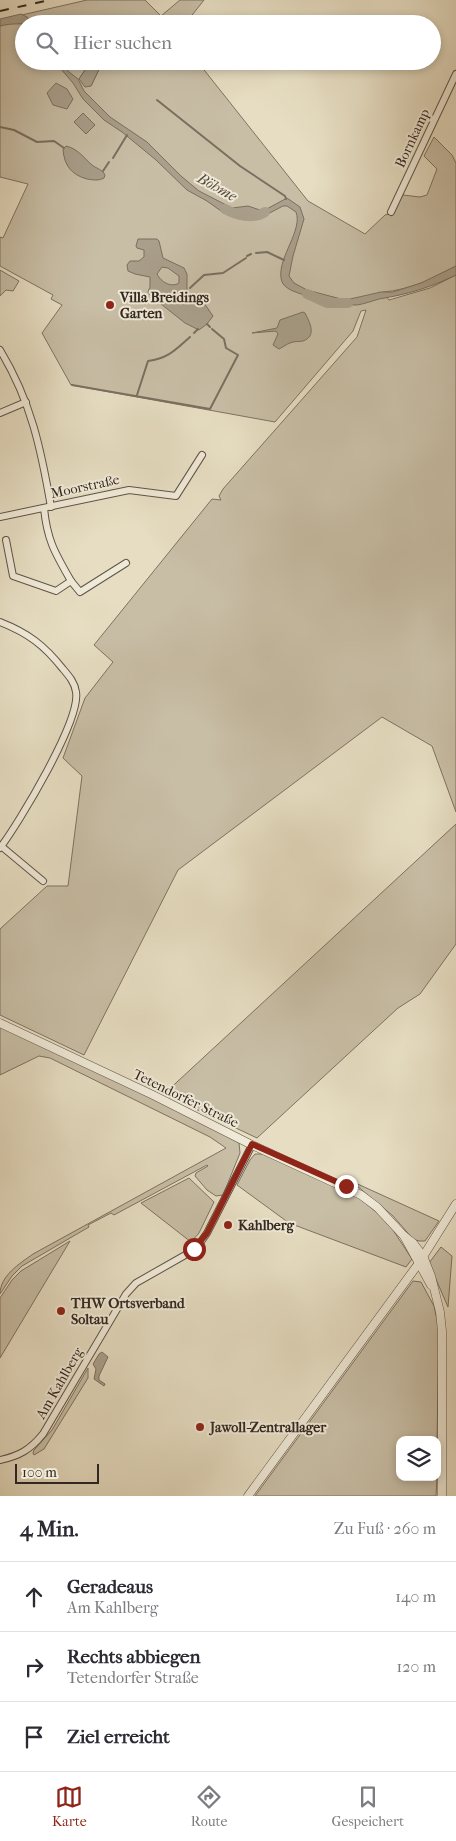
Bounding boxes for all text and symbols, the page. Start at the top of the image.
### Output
search box [15,15,441,70]
icon: search [33,29,61,57]
text: Hier suchen [73,32,172,54]
street label: Bornkamp [391,106,434,170]
water label: Böhme [193,168,241,206]
place label: Villa Breidings Garten [119,289,210,322]
marker: Villa Breidings Garten [104,299,116,311]
street label: Moorstraße [49,471,121,502]
street label: Tetendorfer Straße [130,1066,241,1131]
route end [335,1175,358,1198]
place label: Kahlberg [238,1217,295,1234]
marker: Kahlberg [222,1219,234,1231]
route start [183,1238,206,1261]
place label: THW Ortsverband Soltau [70,1295,186,1328]
marker: THW Ortsverband Soltau [55,1305,67,1317]
street label: Am Kahlberg [32,1344,87,1423]
place label: Jawoll-Zentrallager [208,1419,327,1436]
marker: Jawoll-Zentrallager [194,1421,206,1433]
map controls [396,1436,441,1481]
button: layers [396,1436,441,1481]
scale bar [15,1461,99,1484]
text: 100 m [22,1464,57,1481]
text: 4 Min. [20,1517,79,1541]
text: Zu Fuß · 260 m [334,1519,436,1538]
text: Geradeaus [67,1576,153,1598]
icon: ahead [20,1583,48,1611]
text: 140 m [395,1587,436,1606]
text: Am Kahlberg [67,1598,158,1617]
text: Rechts abbiegen [67,1646,201,1668]
icon: right [20,1653,48,1681]
text: 120 m [397,1657,436,1676]
text: Tetendorfer Straße [67,1668,199,1687]
icon: arrive [20,1723,48,1751]
text: Ziel erreicht [67,1726,170,1748]
tab: Karte [52,1783,87,1830]
tab: Route [191,1783,228,1830]
tab: Gespeichert [332,1783,404,1830]

